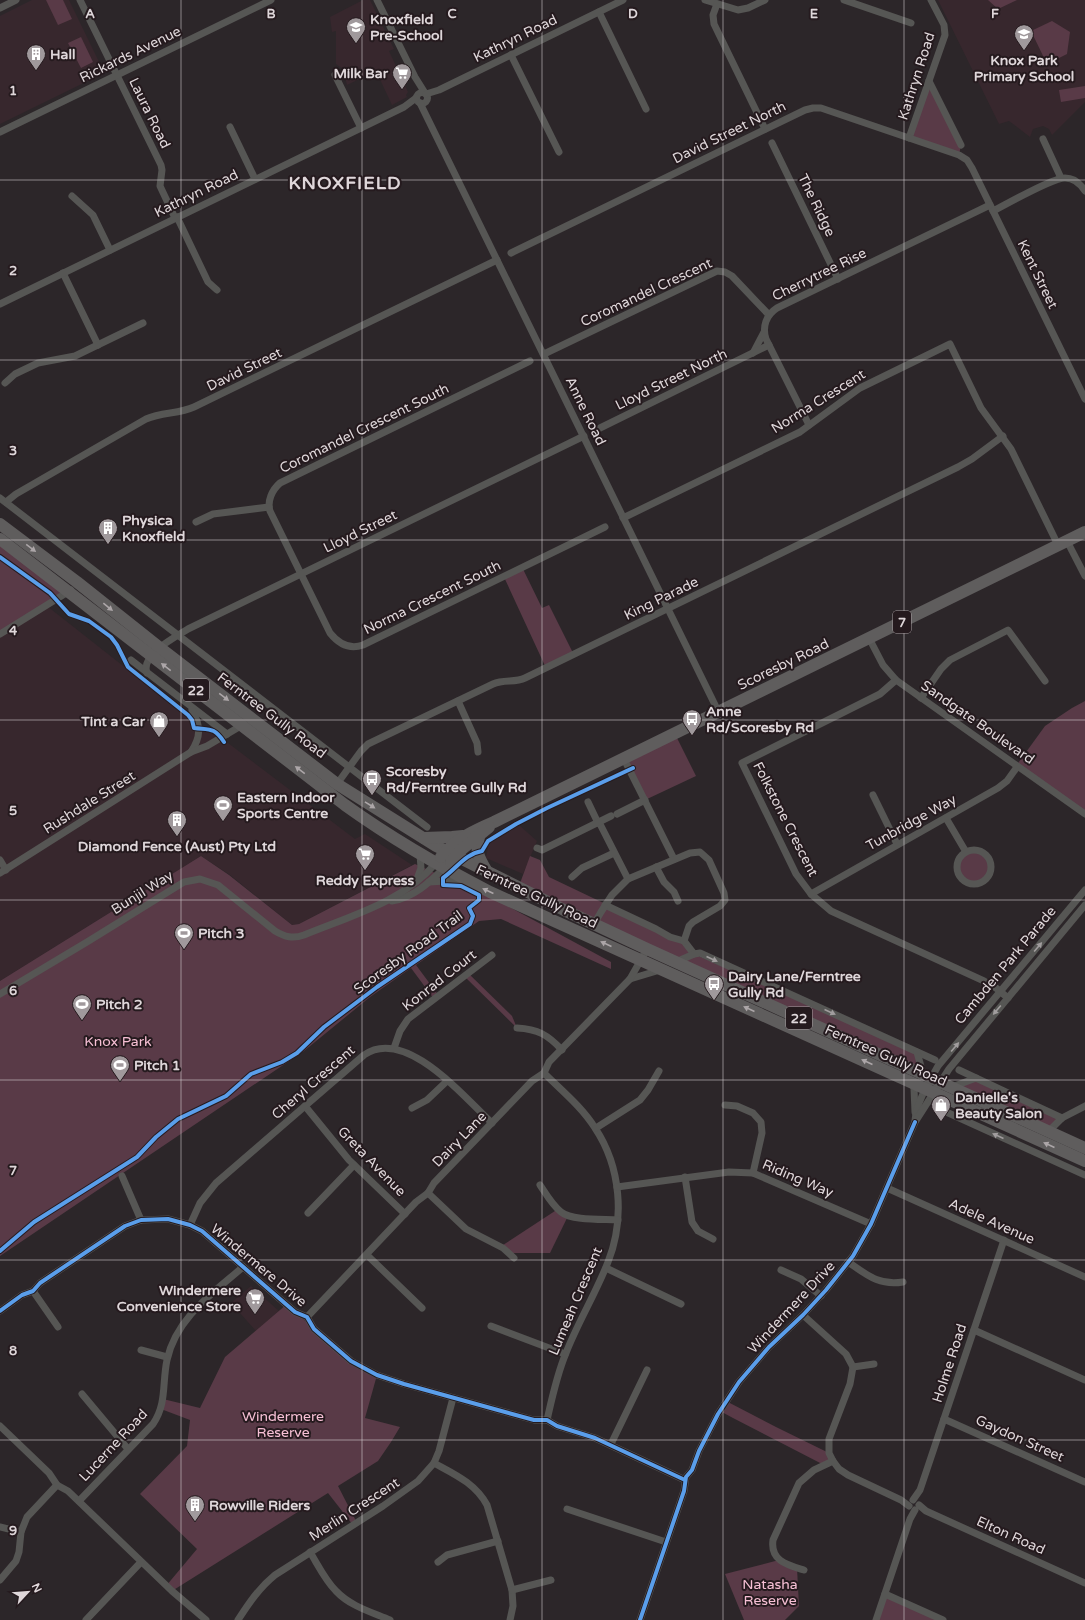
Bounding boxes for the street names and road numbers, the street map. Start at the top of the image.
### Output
street label: Kathryn Road [471,11,560,66]
street label: Rickards Avenue [77,23,184,86]
street label: Kathryn Road [894,30,939,122]
street label: Laura Road [125,75,174,151]
street label: David Street North [670,98,789,167]
street label: Kathryn Road [152,166,241,221]
street label: The Ridge [794,171,839,239]
street label: Kent Street [1014,237,1062,312]
street label: Cherrytree Rise [769,244,869,305]
street label: Coromandel Crescent [578,254,715,330]
street label: David Street [204,344,285,395]
street label: Lloyd Street North [613,345,730,414]
street label: Norma Crescent [768,365,869,437]
street label: Anne Road [562,374,609,448]
street label: Coromandel Crescent South [277,380,452,477]
street label: Lloyd Street [321,506,400,557]
street label: Norma Crescent South [361,557,504,638]
street label: King Parade [621,573,701,624]
road number: 7 [893,611,911,633]
street label: Scoresby Road [735,635,832,694]
street label: Ferntree Gully Road [214,669,330,762]
street label: Sandgate Boulevard [918,677,1038,768]
road number: 22 [183,679,209,701]
street label: Folkstone Crescent [749,759,822,880]
street label: Rushdale Street [40,767,139,838]
street label: Tunbridge Way [863,790,960,854]
street label: Ferntree Gully Road [473,861,600,932]
street label: Bunjil Way [108,867,177,918]
street label: Cambden Park Parade [951,903,1060,1028]
street label: Scoresby Road Trail [350,907,466,998]
street label: Konrad Court [399,946,480,1015]
road number: 22 [786,1007,812,1029]
street label: Ferntree Gully Road [822,1021,950,1090]
street label: Cheryl Crescent [268,1041,359,1123]
street label: Dairy Lane [429,1108,490,1171]
street label: Greta Avenue [334,1123,409,1200]
street label: Riding Way [760,1156,836,1201]
street label: Adele Avenue [946,1195,1037,1248]
street label: Windermere Drive [207,1220,310,1311]
street label: Lumeah Crescent [545,1244,606,1358]
street label: Windermere Drive [744,1258,839,1357]
street label: Holme Road [929,1322,970,1405]
street label: Lucerne Road [76,1406,151,1485]
street label: Gaydon Street [973,1411,1067,1466]
street label: Merlin Crescent [306,1474,403,1545]
street label: Elton Road [974,1513,1048,1558]

